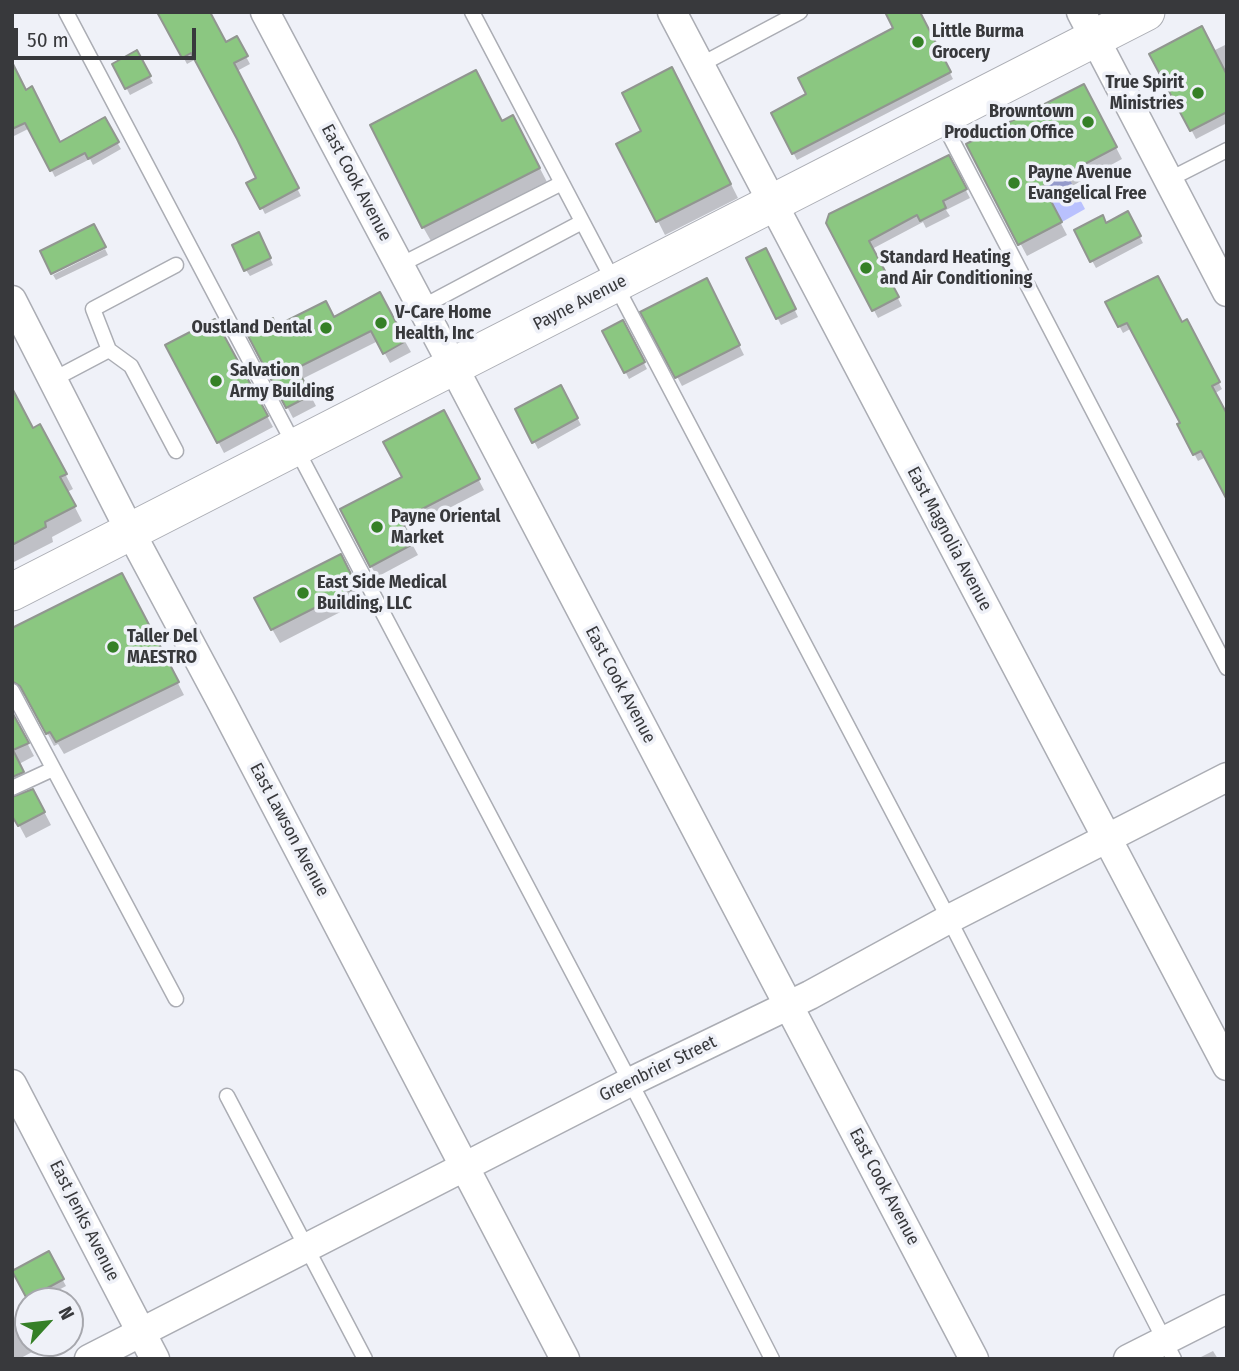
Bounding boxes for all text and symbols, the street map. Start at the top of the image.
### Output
scale bar [18,14,200,58]
place label: Little Burma Grocery [932,21,1024,64]
text: 50 m [27,27,69,53]
marker: Little Burma Grocery [910,34,926,50]
place label: True Spirit Ministries [1106,72,1184,114]
marker: True Spirit Ministries [1190,85,1206,101]
place label: Browntown Production Office [944,101,1074,144]
marker: Browntown Production Office [1080,114,1096,130]
street label: East Cook Avenue [316,121,396,245]
place label: Payne Avenue Evangelical Free [1028,162,1147,204]
marker: Payne Avenue Evangelical Free [1006,175,1022,191]
place label: Standard Heating and Air Conditioning [880,247,1032,290]
marker: Standard Heating and Air Conditioning [858,260,874,276]
street label: Payne Avenue [530,270,630,336]
place label: V-Care Home Health, Inc [395,302,491,344]
marker: V-Care Home Health, Inc [373,315,389,331]
place label: Oustland Dental [191,317,312,339]
marker: Oustland Dental [318,320,334,336]
place label: Salvation Army Building [230,360,334,402]
marker: Salvation Army Building [208,373,224,389]
street label: East Magnolia Avenue [902,463,996,615]
place label: Payne Oriental Market [391,506,500,548]
marker: Payne Oriental Market [369,519,385,535]
place label: East Side Medical Building, LLC [317,572,447,614]
marker: East Side Medical Building, LLC [295,585,311,601]
street label: East Cook Avenue [580,623,660,747]
place label: Taller Del MAESTRO [127,626,198,668]
marker: Taller Del MAESTRO [105,639,121,655]
street label: East Lawson Avenue [245,760,333,900]
street label: Greenbrier Street [596,1031,720,1107]
street label: East Cook Avenue [844,1125,924,1249]
street label: East Jenks Avenue [44,1157,124,1285]
north arrow [14,1287,84,1357]
text: N [54,1303,79,1323]

